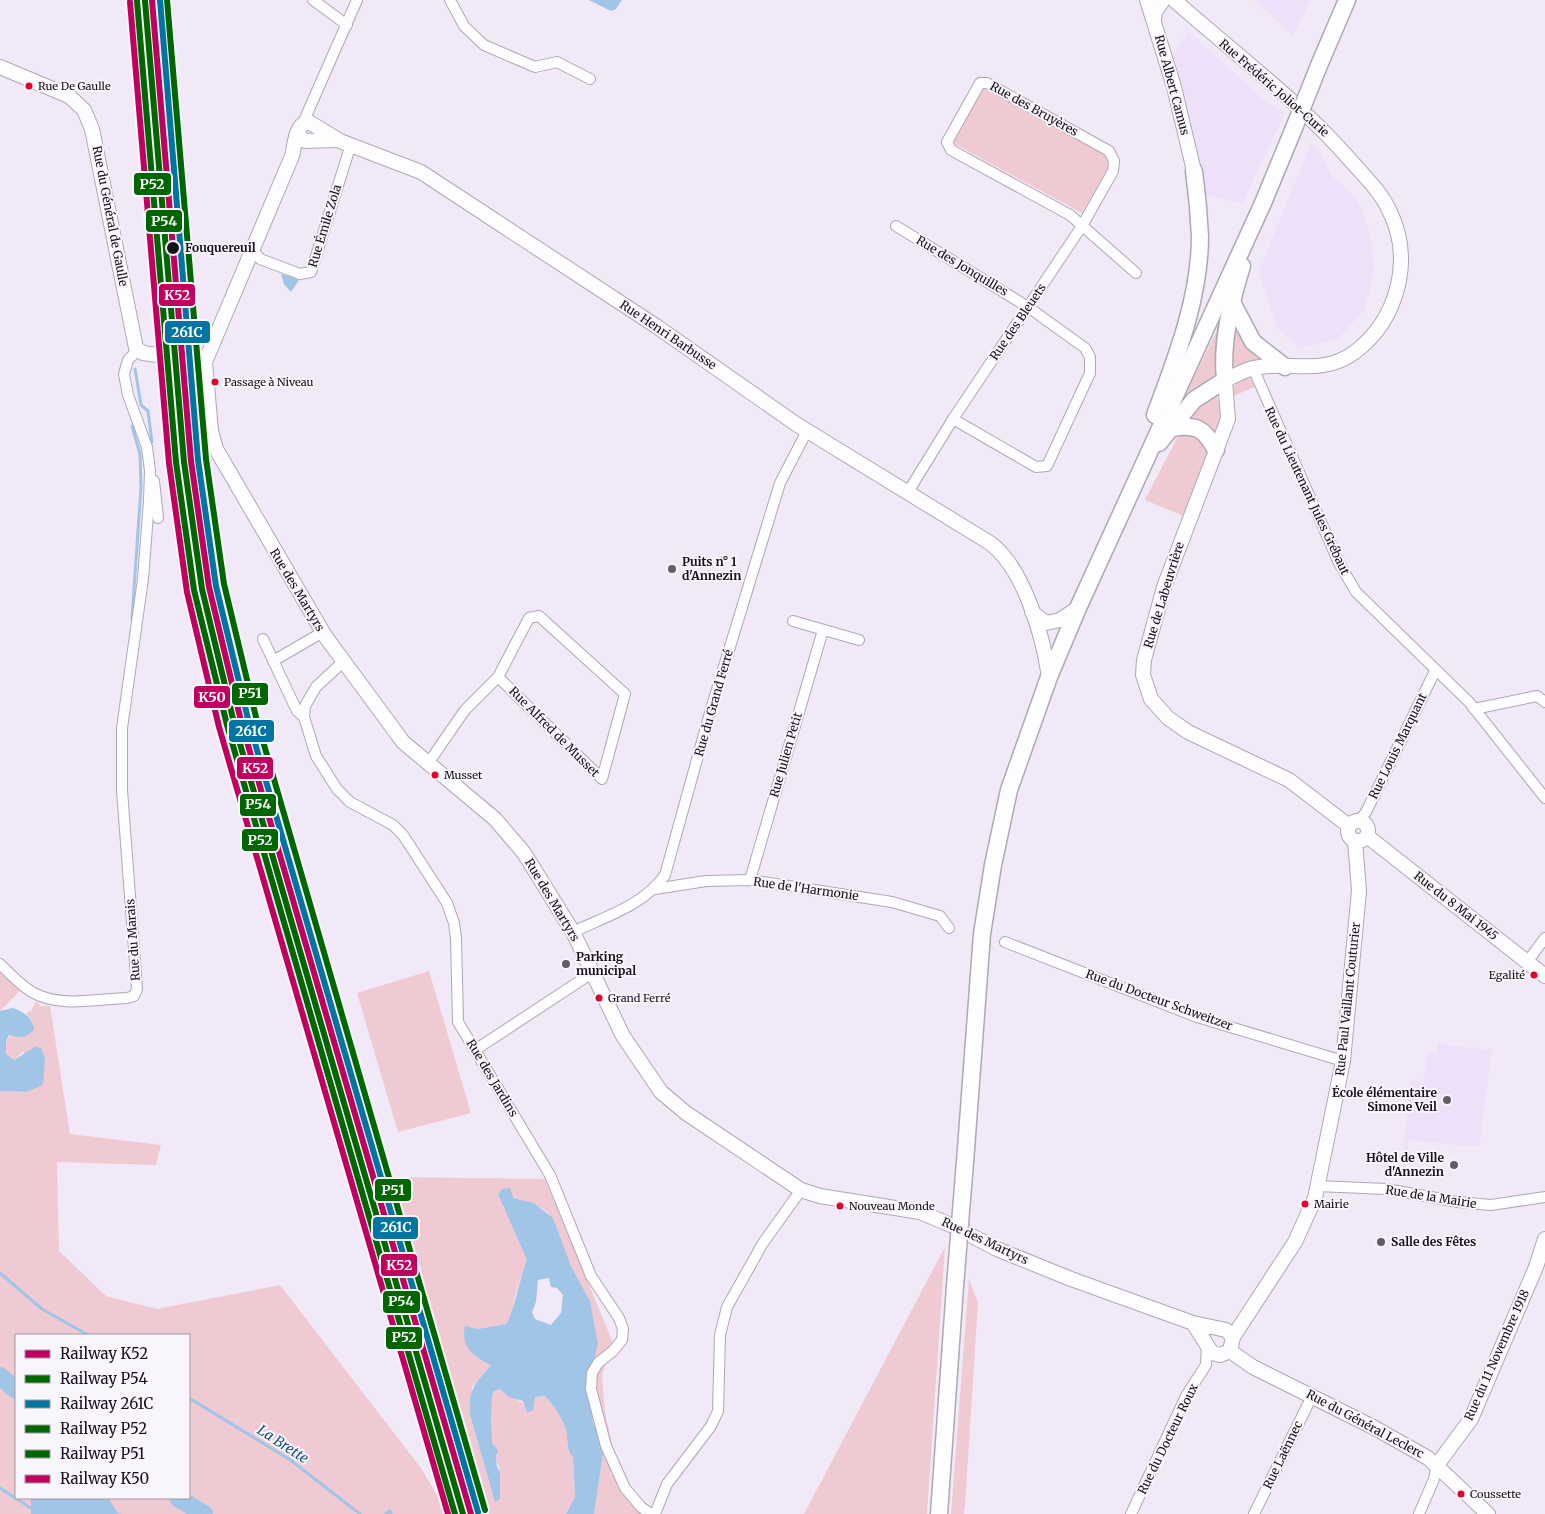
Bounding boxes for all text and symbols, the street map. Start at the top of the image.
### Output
street label: Rue Albert Camus [1152,33,1193,137]
street label: Rue Frédéric Joliot-Curie [1216,36,1332,140]
street label: Rue des Bruyères [988,78,1081,139]
place label: Rue De Gaulle [38,79,111,93]
marker: Rue De Gaulle [24,81,34,91]
street label: Rue du Général de Gaulle [90,144,131,287]
line badge: P52 [133,172,172,196]
text: P52 [139,175,165,193]
street label: Rue Émile Zola [305,182,344,269]
line badge: P54 [145,209,183,233]
text: P54 [151,212,177,230]
street label: Rue des Jonquilles [914,232,1011,299]
marker: Fouquereuil [165,240,181,256]
place label: Fouquereuil [185,240,256,255]
street label: Rue des Bleuets [986,280,1049,363]
line badge: K52 [158,283,196,307]
text: K52 [164,286,190,304]
street label: Rue Henri Barbusse [617,297,719,372]
line badge: 261C [164,320,211,344]
text: 261C [171,323,203,341]
place label: Passage à Niveau [224,375,314,389]
marker: Passage à Niveau [210,377,220,387]
street label: Rue du Lieutenant Jules Grébaut [1262,404,1353,577]
street label: Rue de Labeuvrière [1140,540,1187,650]
street label: Rue des Martyrs [267,546,328,634]
place label: Puits n° 1 d'Annezin [682,554,741,583]
marker: Puits n° 1 d'Annezin [666,563,678,575]
street label: Rue du Grand Ferré [691,648,736,758]
line badge: P51 [231,682,269,706]
street label: Rue Alfred de Musset [506,683,603,780]
text: P51 [238,684,262,702]
line badge: K50 [193,685,231,709]
text: K50 [198,688,226,706]
street label: Rue Louis Marquant [1365,690,1430,801]
street label: Rue Julien Petit [766,710,805,799]
line badge: 261C [228,719,275,743]
text: 261C [235,722,267,740]
line badge: K52 [236,756,274,780]
text: K52 [242,759,268,777]
place label: Musset [444,768,483,782]
marker: Musset [430,770,440,780]
line badge: P54 [239,793,277,817]
text: P54 [245,795,271,813]
line badge: P52 [241,828,279,852]
text: P52 [247,831,273,849]
street label: Rue des Martyrs [522,856,583,944]
street label: Rue du 8 Mai 1945 [1411,868,1501,943]
street label: Rue de l'Harmonie [752,874,860,903]
street label: Rue du Marais [122,898,143,982]
street label: Rue Paul Vaillant Couturier [1332,921,1363,1077]
place label: Parking municipal [576,949,636,978]
marker: Parking municipal [560,958,572,970]
street label: Rue du Docteur Schweitzer [1084,966,1235,1033]
place label: Egalité [1489,968,1525,982]
marker: Egalité [1529,970,1539,980]
place label: Grand Ferré [608,991,671,1005]
marker: Grand Ferré [594,993,604,1003]
street label: Rue des Jardins [463,1036,522,1119]
place label: École élémentaire Simone Veil [1332,1084,1437,1114]
marker: École élémentaire Simone Veil [1441,1094,1453,1106]
place label: Hôtel de Ville d'Annezin [1366,1150,1444,1179]
marker: Hôtel de Ville d'Annezin [1448,1159,1460,1171]
line badge: P51 [374,1178,412,1202]
text: P51 [381,1181,405,1199]
street label: Rue de la Mairie [1384,1182,1478,1211]
place label: Mairie [1314,1197,1349,1211]
place label: Nouveau Monde [849,1199,935,1213]
marker: Mairie [1300,1199,1310,1209]
marker: Nouveau Monde [835,1201,845,1211]
street label: Rue des Martyrs [940,1214,1031,1267]
line badge: 261C [372,1216,419,1240]
text: 261C [380,1218,412,1236]
place label: Salle des Fêtes [1391,1234,1476,1249]
marker: Salle des Fêtes [1375,1236,1387,1248]
line badge: K52 [380,1253,418,1277]
text: K52 [386,1256,412,1274]
street label: Rue du 11 Novembre 1918 [1461,1287,1532,1423]
line badge: P54 [382,1290,421,1314]
text: P54 [388,1292,414,1310]
line badge: P52 [385,1326,423,1350]
text: P52 [391,1328,417,1346]
legend [15,1334,190,1499]
text: Railway K52 [60,1344,148,1363]
text: Railway P54 [60,1369,148,1388]
street label: Rue du Docteur Roux [1134,1380,1201,1497]
street label: Rue du Général Leclerc [1304,1386,1427,1461]
text: Railway 261C [60,1394,154,1413]
street label: Rue Laënnec [1260,1418,1305,1491]
text: Railway P52 [60,1419,147,1438]
water label: La Brette [254,1421,312,1467]
text: Railway P51 [60,1444,145,1463]
text: Railway K50 [60,1469,149,1488]
place label: Coussette [1470,1487,1521,1501]
marker: Coussette [1456,1489,1466,1499]

